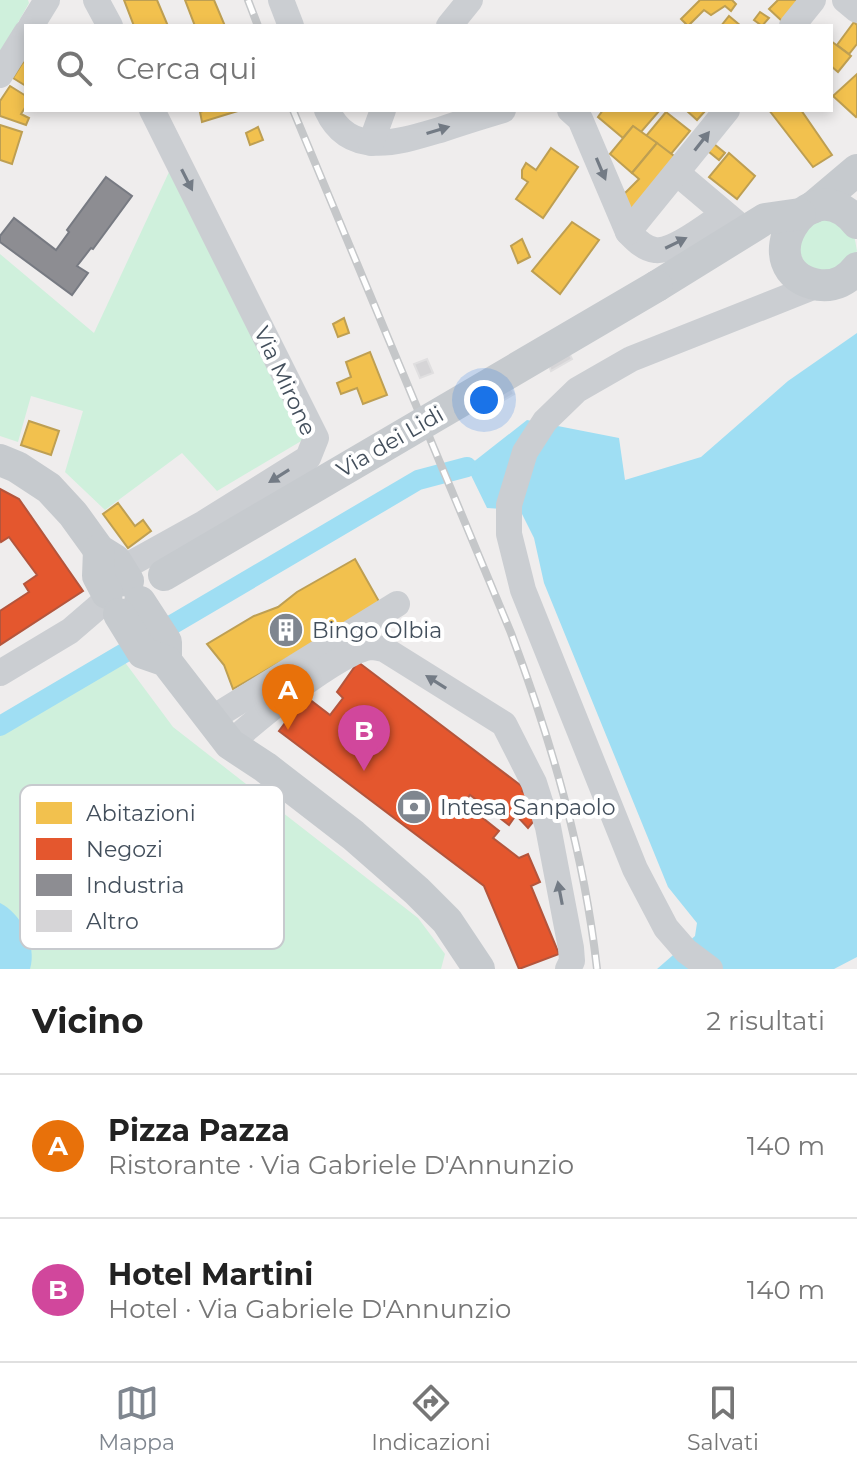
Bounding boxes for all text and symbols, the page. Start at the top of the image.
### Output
search box [24,24,833,112]
icon: search [52,46,96,90]
text: Cerca qui [116,50,257,87]
one-way arrow [426,123,450,136]
one-way arrow [693,131,710,151]
one-way arrow [595,157,608,181]
one-way arrow [181,168,194,191]
one-way arrow [665,236,688,250]
street label: Via Mirone [248,322,322,440]
your location [464,380,504,420]
street label: Via dei Lidi [332,401,448,483]
one-way arrow [269,468,290,483]
building icon: Bingo Olbia [267,611,305,649]
place label: Bingo Olbia [312,617,442,644]
pin: A [262,664,314,730]
one-way arrow [425,675,447,689]
pin: B [338,705,390,771]
legend [20,785,284,949]
bank icon: Intesa Sanpaolo [395,788,433,826]
place label: Intesa Sanpaolo [440,794,616,821]
text: Abitazioni [86,800,196,827]
text: Negozi [86,836,163,863]
text: Industria [86,872,184,899]
one-way arrow [554,881,566,906]
text: Altro [86,908,139,935]
text: Vicino [32,1000,144,1042]
text: 2 risultati [706,1005,825,1037]
text: Pizza Pazza [108,1112,290,1149]
text: A [48,1130,68,1162]
text: 140 m [747,1130,825,1162]
text: Ristorante · Via Gabriele D'Annunzio [108,1149,574,1181]
text: Hotel Martini [108,1256,313,1293]
text: B [48,1274,68,1306]
text: 140 m [747,1274,825,1306]
text: Hotel · Via Gabriele D'Annunzio [108,1293,511,1325]
tab: Mappa [98,1381,175,1456]
tab: Indicazioni [371,1381,491,1456]
tab: Salvati [687,1381,759,1456]

